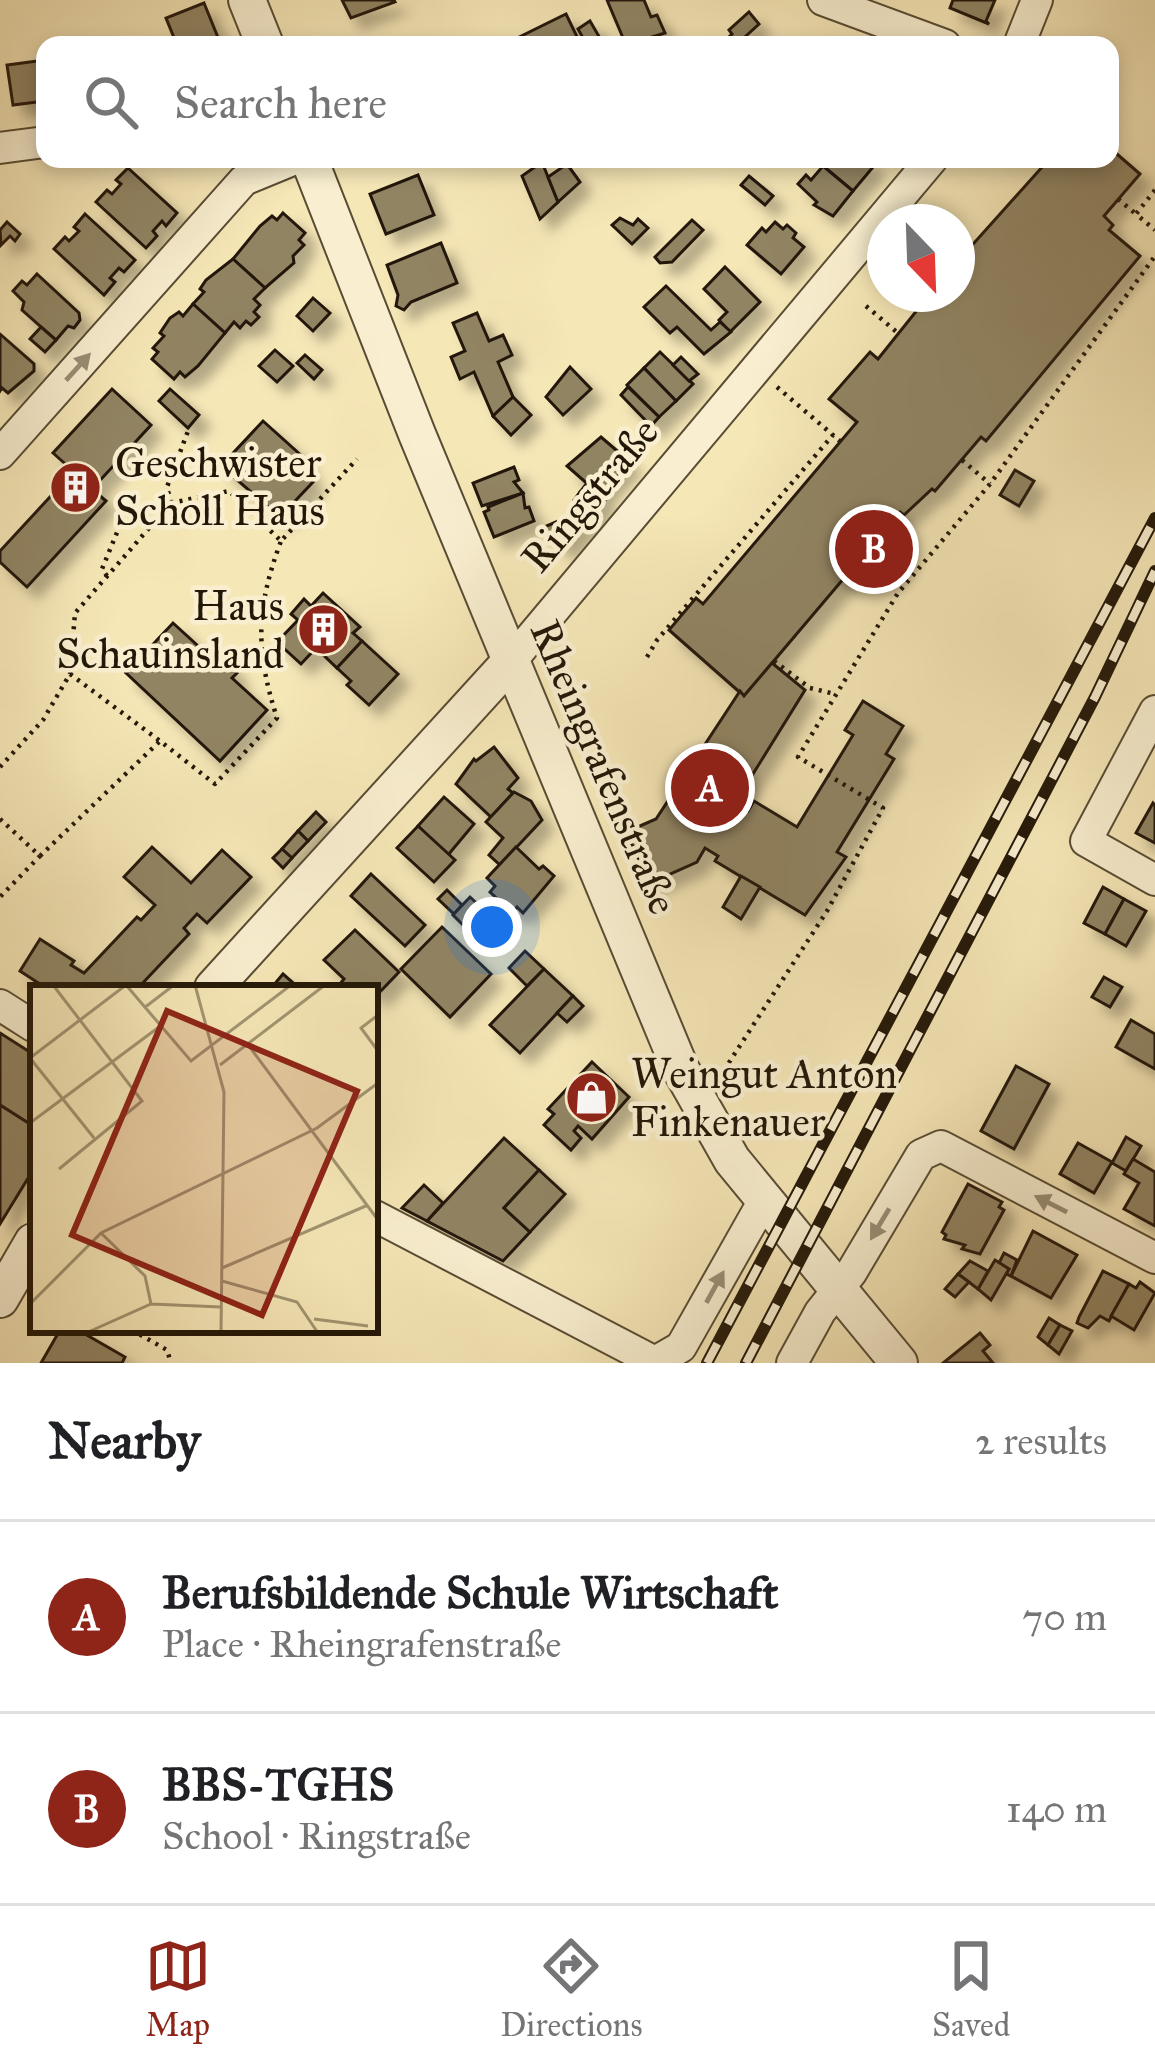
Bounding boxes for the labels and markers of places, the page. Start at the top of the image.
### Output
place label: Geschwister Scholl Haus [115,437,325,537]
building icon: Geschwister Scholl Haus [48,459,104,515]
pin: B [835,504,913,594]
place label: Haus Schauinsland [56,580,284,680]
building icon: Haus Schauinsland [295,602,351,658]
pin: A [671,743,749,833]
place label: Weingut Anton Finkenauer [631,1048,897,1148]
shop icon: Weingut Anton Finkenauer [564,1070,620,1126]

